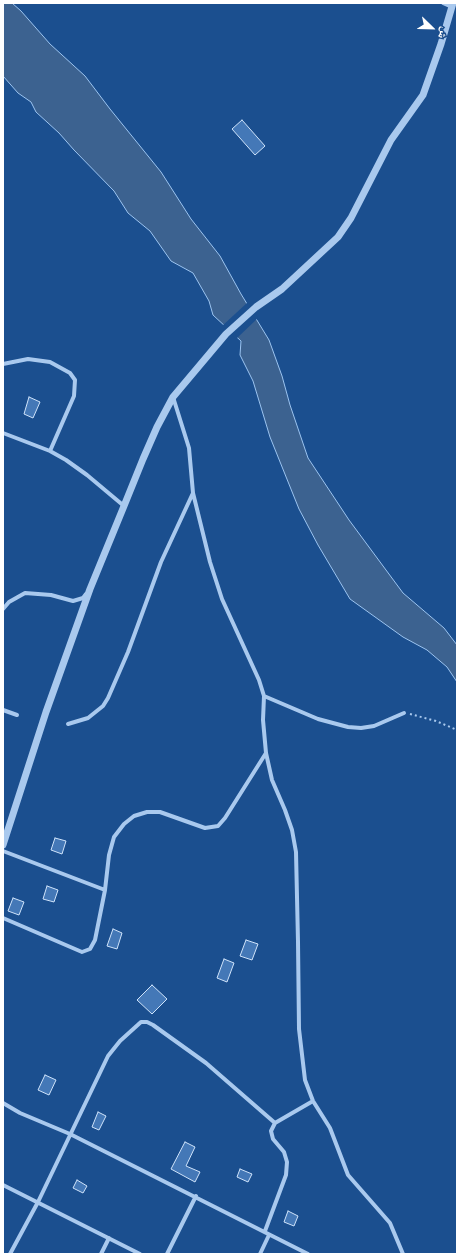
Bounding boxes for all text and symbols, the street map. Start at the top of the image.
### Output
north arrow [412,8,452,48]
text: ش [435,25,452,41]

